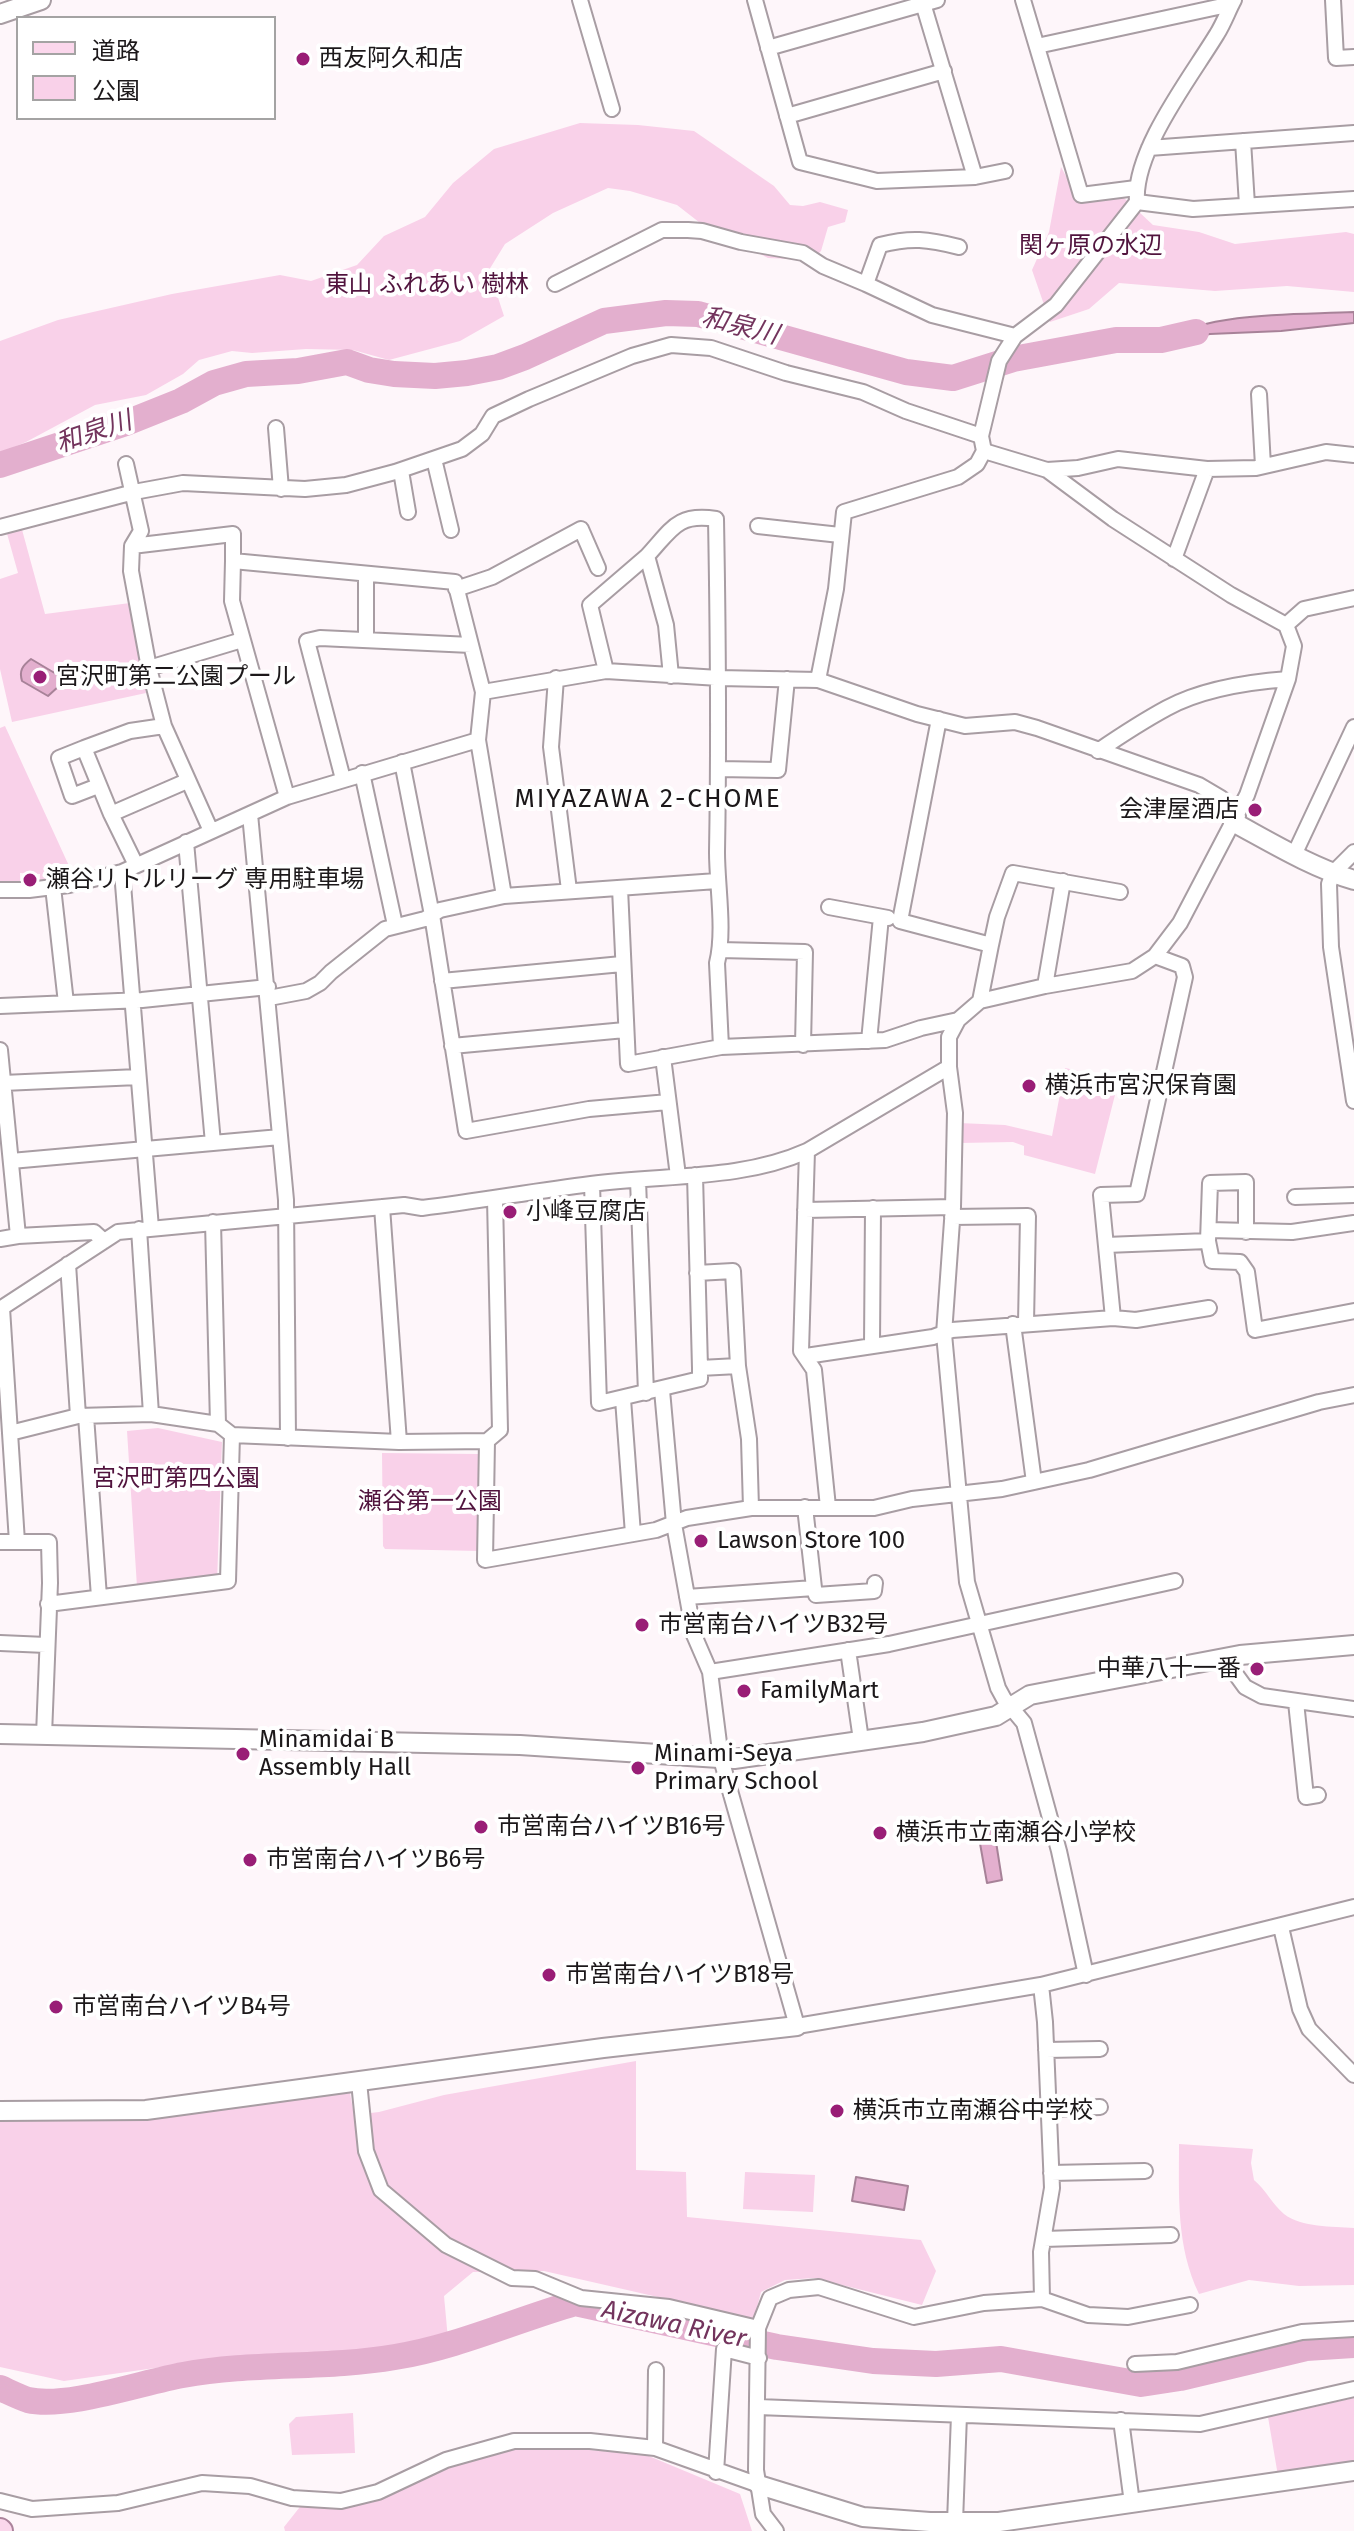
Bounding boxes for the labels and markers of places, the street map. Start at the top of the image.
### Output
place label: 西友阿久和店 [319,45,463,73]
marker: 西友阿久和店 [294,50,312,68]
place label: 宮沢町第二公園プール [56,663,296,691]
marker: 宮沢町第二公園プール [31,668,49,686]
place label: 会津屋酒店 [1119,796,1239,824]
marker: 会津屋酒店 [1246,801,1264,819]
place label: 瀬谷リトルリーグ 専用駐車場 [46,866,364,894]
marker: 瀬谷リトルリーグ 専用駐車場 [21,871,39,889]
place label: 横浜市宮沢保育園 [1045,1072,1237,1100]
marker: 横浜市宮沢保育園 [1020,1077,1038,1095]
place label: 小峰豆腐店 [526,1198,646,1226]
marker: 小峰豆腐店 [501,1203,519,1221]
place label: Lawson Store 100 [717,1527,905,1555]
marker: Lawson Store 100 [692,1532,710,1550]
place label: 市営南台ハイツB32号 [658,1611,888,1639]
marker: 市営南台ハイツB32号 [633,1616,651,1634]
place label: 中華八十一番 [1097,1655,1241,1683]
marker: 中華八十一番 [1248,1660,1266,1678]
place label: FamilyMart [760,1677,879,1705]
marker: FamilyMart [735,1682,753,1700]
place label: Minamidai B Assembly Hall [259,1726,411,1782]
place label: Minami-Seya Primary School [654,1740,818,1796]
marker: Minamidai B Assembly Hall [234,1745,252,1763]
marker: Minami-Seya Primary School [629,1759,647,1777]
place label: 市営南台ハイツB16号 [497,1813,726,1841]
marker: 市営南台ハイツB16号 [472,1818,490,1836]
place label: 横浜市立南瀬谷小学校 [896,1819,1136,1847]
marker: 横浜市立南瀬谷小学校 [871,1824,889,1842]
place label: 市営南台ハイツB6号 [266,1846,485,1874]
marker: 市営南台ハイツB6号 [241,1851,259,1869]
place label: 市営南台ハイツB18号 [565,1961,794,1989]
marker: 市営南台ハイツB18号 [540,1966,558,1984]
place label: 市営南台ハイツB4号 [72,1993,291,2021]
marker: 市営南台ハイツB4号 [47,1998,65,2016]
place label: 横浜市立南瀬谷中学校 [853,2097,1093,2125]
marker: 横浜市立南瀬谷中学校 [828,2102,846,2120]

